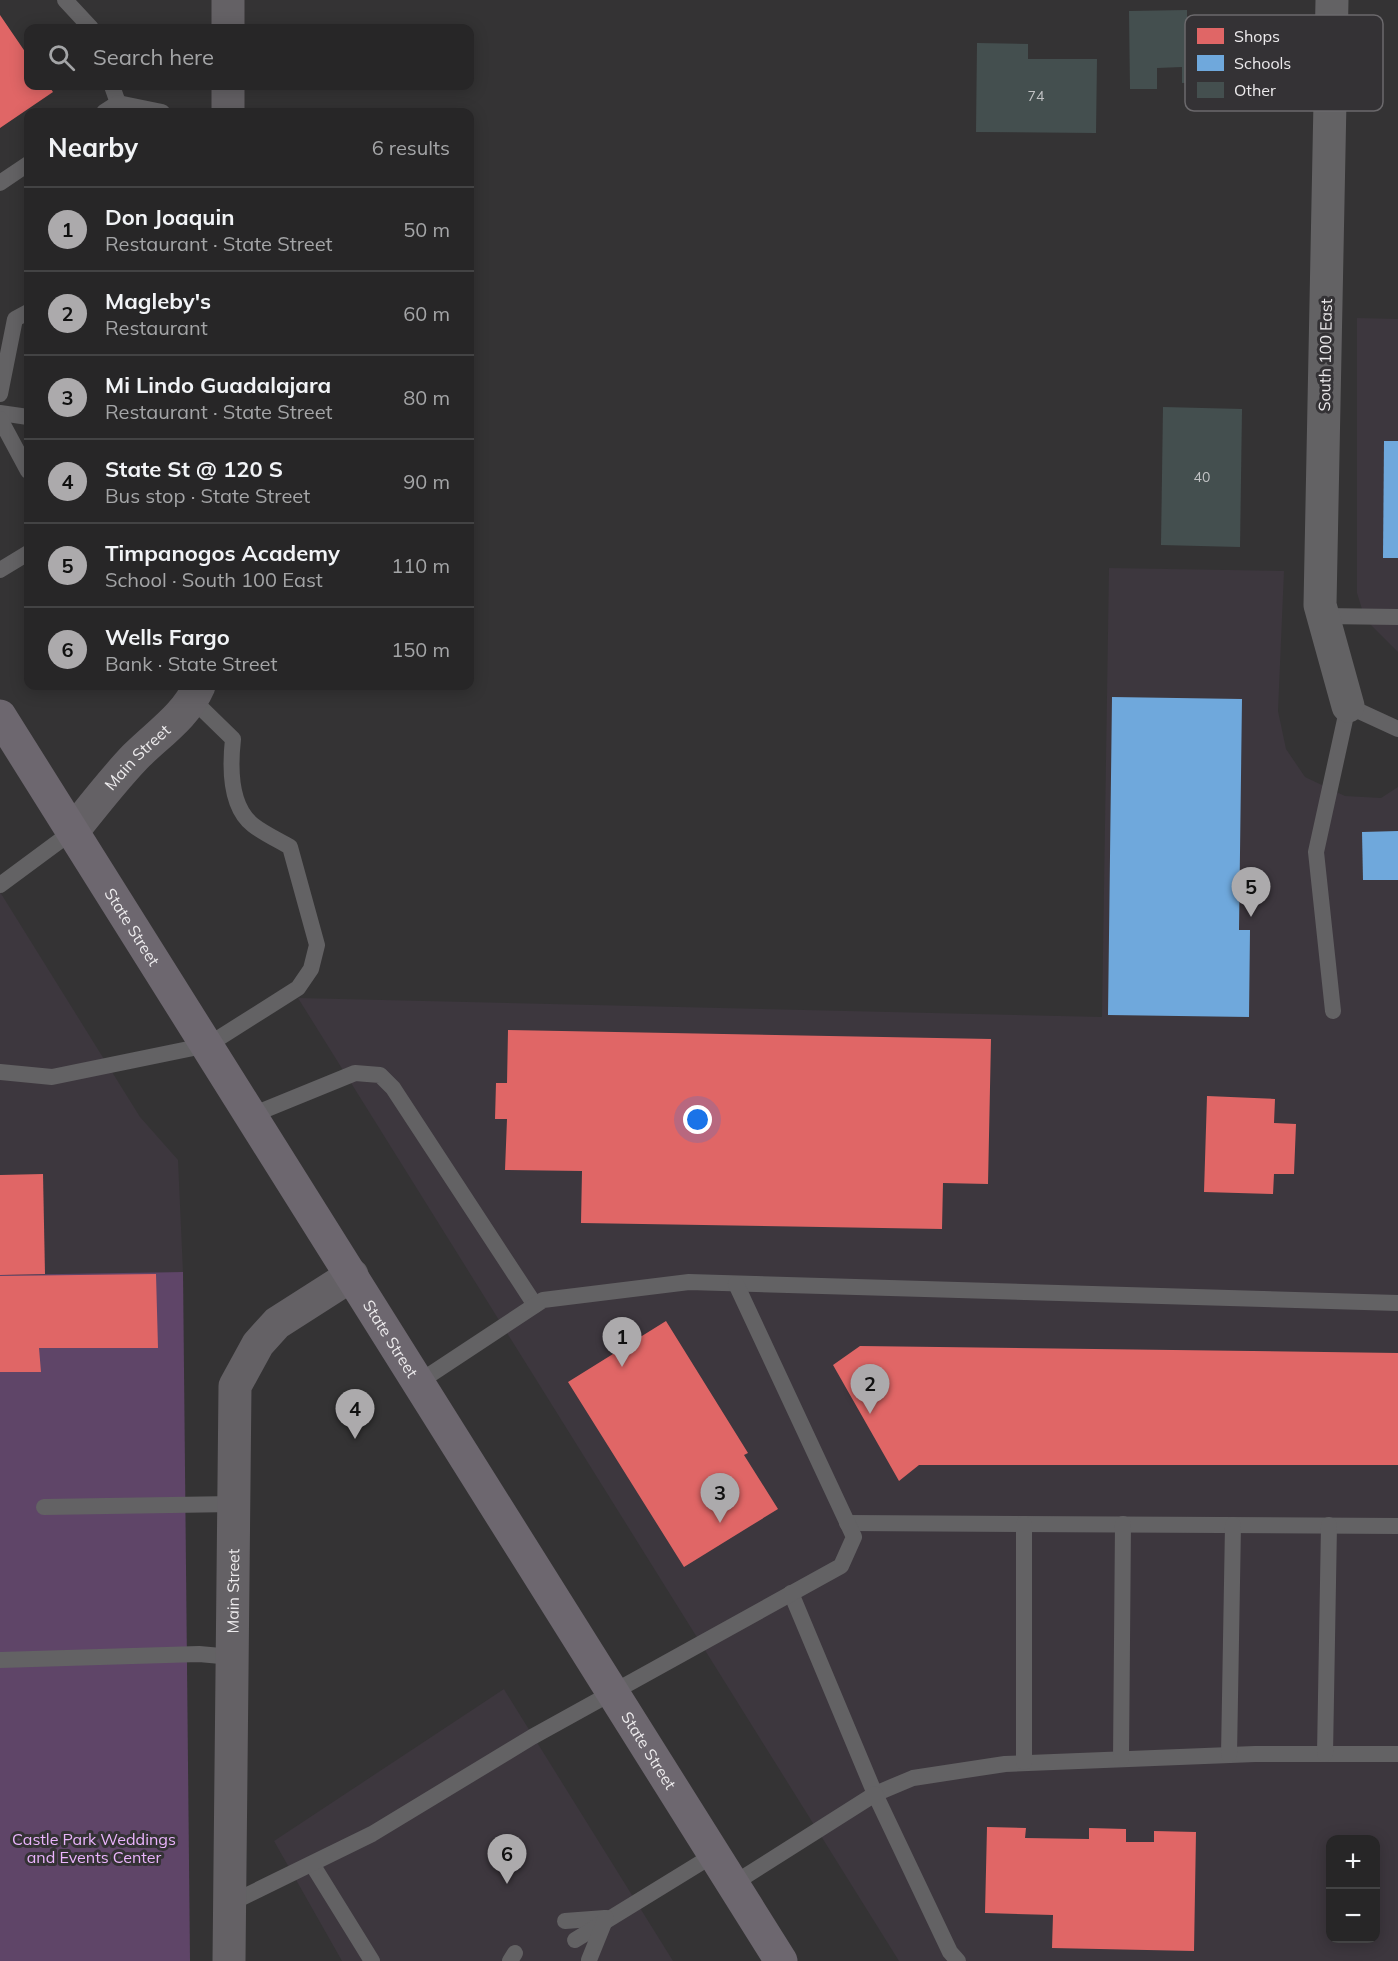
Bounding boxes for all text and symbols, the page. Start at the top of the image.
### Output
legend [1185,15,1383,111]
search box [24,24,474,90]
text: Shops [1234,26,1280,46]
icon: search [45,41,78,74]
text: Search here [93,43,214,71]
text: Schools [1234,53,1291,73]
text: Other [1234,80,1276,100]
house number: 74 [1028,87,1045,105]
text: Nearby [48,131,138,164]
text: 6 results [372,135,450,160]
text: Don Joaquin [105,203,234,231]
text: 1 [62,217,74,242]
text: 50 m [403,217,450,242]
text: Restaurant · State Street [105,231,333,256]
text: Magleby's [105,287,211,315]
street label: South 100 East [1314,298,1336,412]
text: 2 [62,301,74,326]
text: 60 m [403,301,450,326]
text: Restaurant [105,315,208,340]
text: Mi Lindo Guadalajara [105,371,331,399]
text: 3 [62,385,74,410]
text: 80 m [403,385,450,410]
text: Restaurant · State Street [105,399,333,424]
text: State St @ 120 S [105,455,283,483]
house number: 40 [1194,468,1210,486]
text: 4 [62,469,74,494]
text: 90 m [403,469,450,494]
text: Bus stop · State Street [105,483,310,508]
text: Timpanogos Academy [105,539,340,567]
text: 5 [62,553,74,578]
text: 110 m [391,553,450,578]
text: School · South 100 East [105,567,323,592]
text: Wells Fargo [105,623,230,651]
text: 6 [62,637,74,662]
text: 150 m [391,637,450,662]
text: Bank · State Street [105,651,277,676]
street label: Main Street [100,720,175,794]
pin: 5 [1232,868,1270,917]
street label: State Street [100,884,164,970]
your location [683,1105,712,1134]
street label: State Street [359,1296,423,1382]
pin: 1 [602,1318,642,1367]
pin: 2 [850,1364,890,1414]
pin: 4 [336,1390,374,1439]
pin: 3 [700,1474,740,1523]
street label: Main Street [222,1548,243,1634]
street label: State Street [617,1708,681,1793]
park label: Castle Park Weddings and Events Center [12,1829,176,1867]
pin: 6 [488,1834,526,1884]
map controls [1326,1835,1380,1943]
button: + [1326,1835,1380,1889]
button: − [1326,1889,1380,1943]

